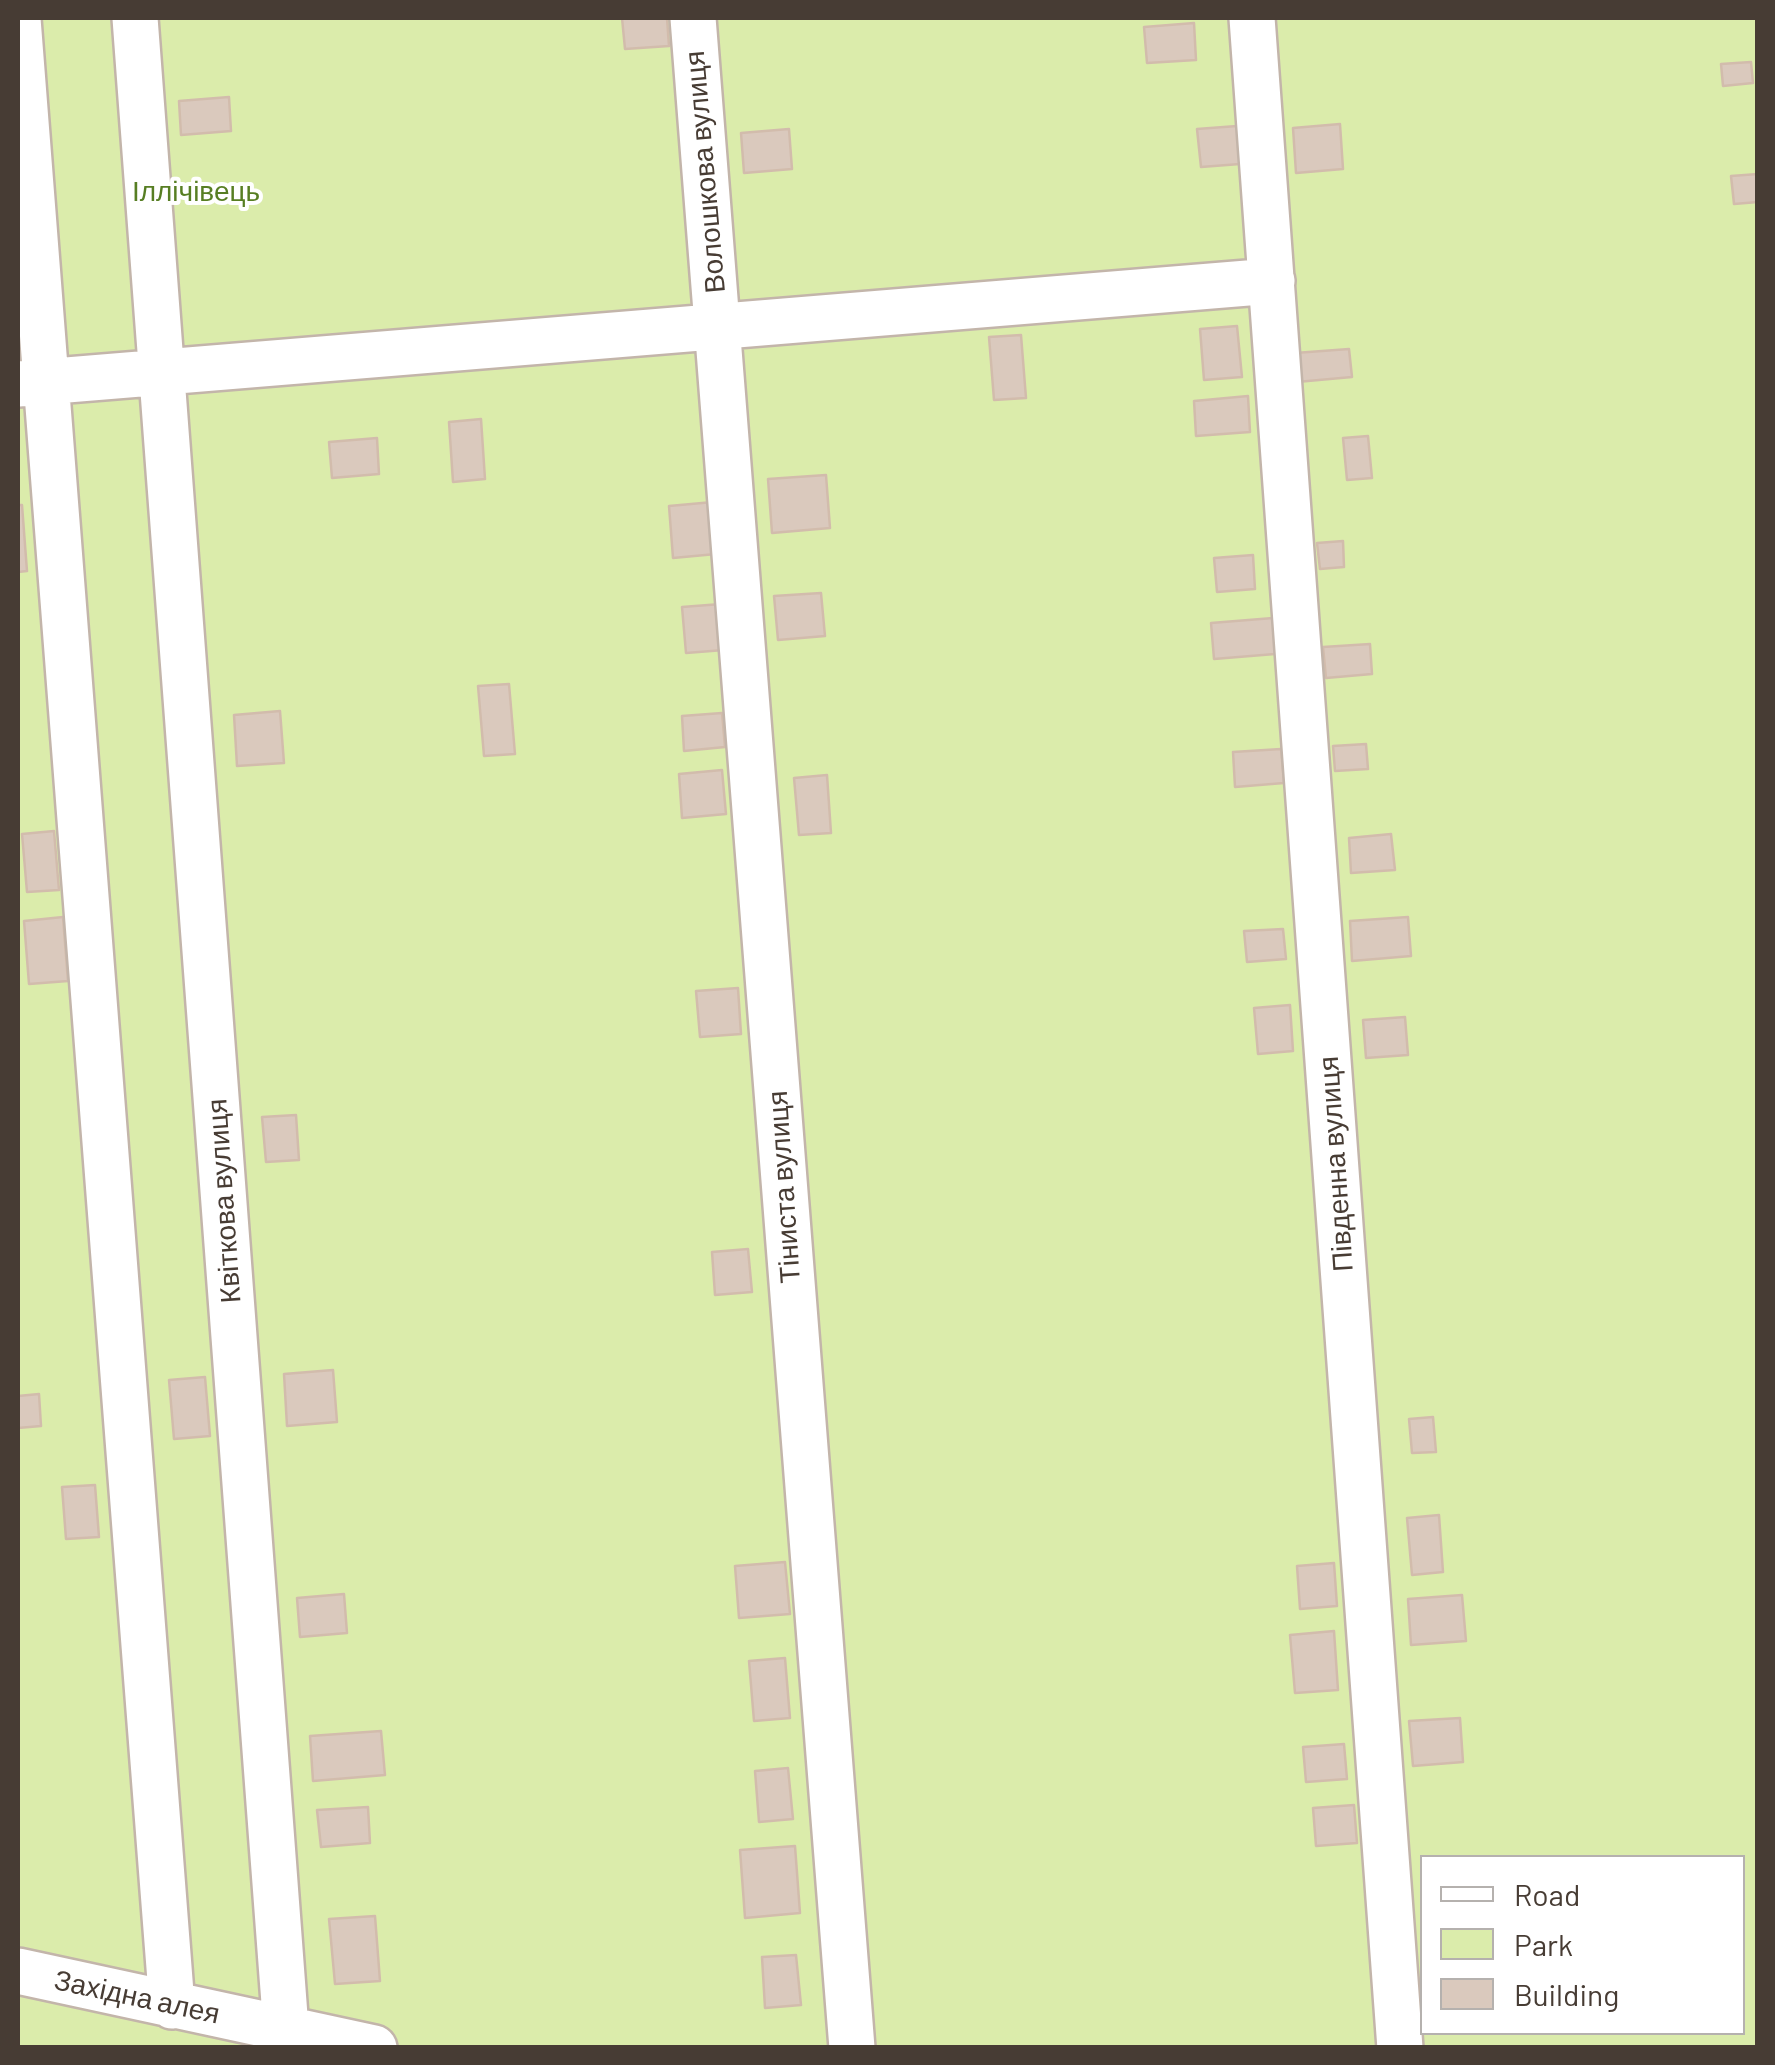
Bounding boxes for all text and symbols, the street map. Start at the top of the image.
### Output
street label: Волошкова вулиця [678,49,732,295]
park label: Іллічівець [132,175,260,209]
street label: Південна вулиця [1312,1055,1360,1273]
street label: Тіниста вулиця [761,1090,807,1284]
street label: Квіткова вулиця [200,1098,248,1304]
legend [1420,1855,1745,2035]
text: Road [1514,1876,1580,1912]
text: Park [1514,1926,1573,1962]
street label: Західна алея [51,1963,223,2031]
text: Building [1514,1976,1619,2012]

